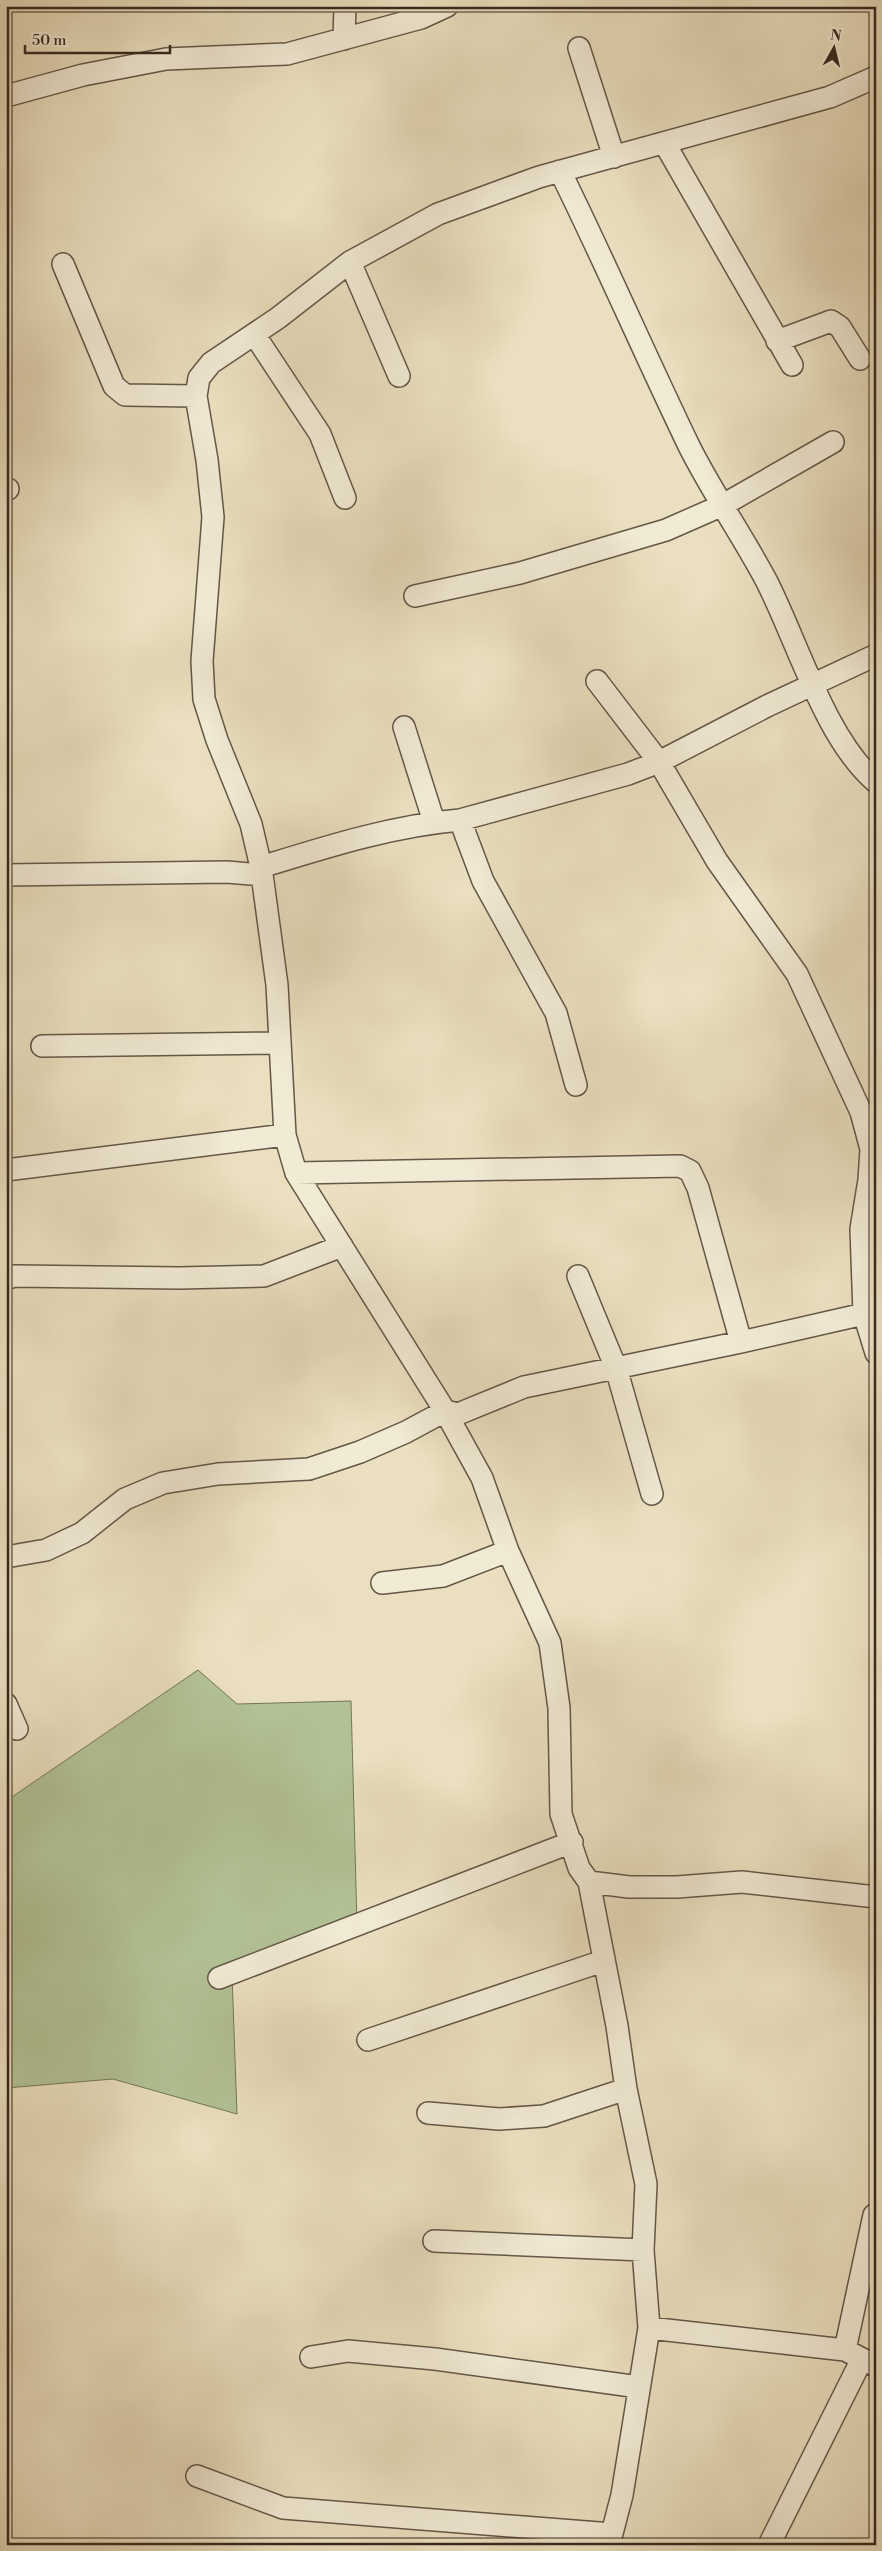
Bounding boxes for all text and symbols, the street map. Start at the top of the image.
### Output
scale bar [25,22,170,54]
north arrow [810,22,860,72]
text: N [829,26,842,46]
text: 50 m [32,31,66,50]

